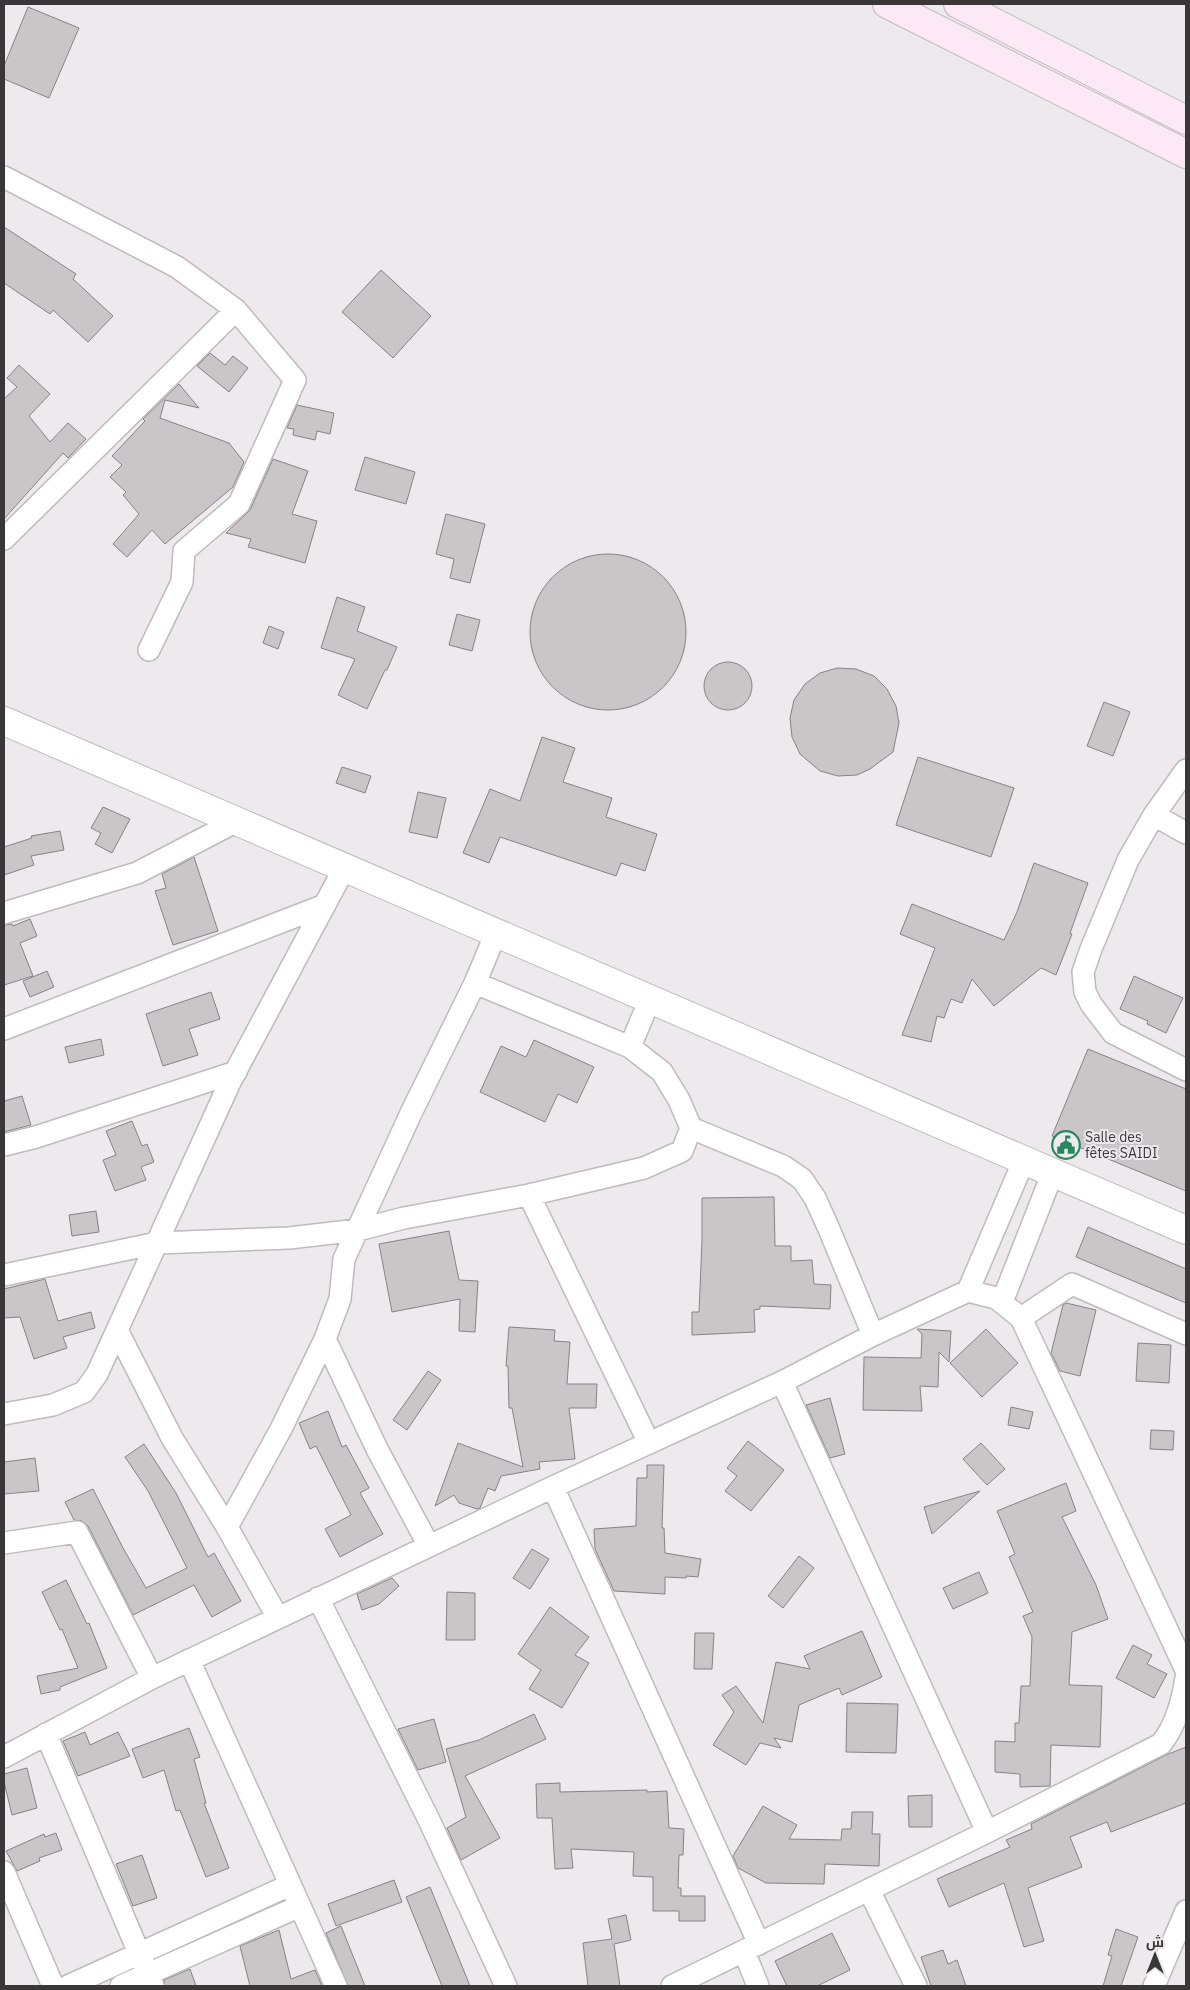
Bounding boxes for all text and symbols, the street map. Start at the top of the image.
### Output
place label: Salle des fêtes SAIDI [1085,1128,1158,1162]
public building icon: Salle des fêtes SAIDI [1051,1130,1081,1160]
north arrow [1130,1930,1180,1980]
text: ش [1146,1933,1164,1951]

